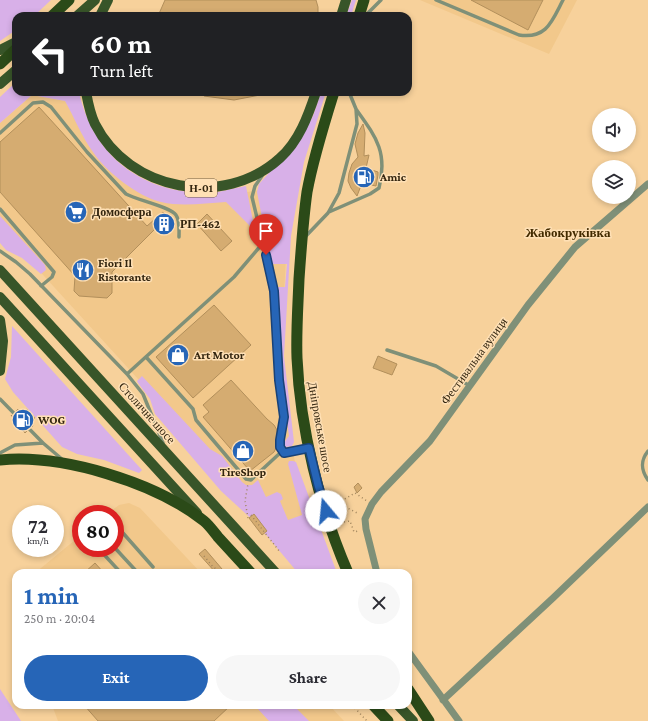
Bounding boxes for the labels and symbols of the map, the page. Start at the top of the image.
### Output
fuel station icon: Amic [351,164,377,190]
place label: Amic [379,170,407,184]
road number: Н-01 [185,179,217,197]
supermarket icon: Домосфера [63,199,89,225]
place label: Домосфера [92,205,152,219]
building icon: РП-462 [151,211,177,237]
pin [249,214,283,255]
place label: РП-462 [180,217,220,231]
district label: Жабокруківка [526,225,611,240]
place label: Fiori Il Ristorante [98,256,152,284]
restaurant icon: Fiori Il Ristorante [70,257,96,283]
street label: Фестивальна вулиця [438,315,510,407]
shop icon: Art Motor [165,342,191,368]
place label: Art Motor [193,348,245,362]
street label: Столичне шосе [116,379,178,447]
street label: Дніпровське шосе [305,380,335,474]
fuel station icon: WOG [10,407,36,433]
place label: WOG [37,413,66,427]
shop icon: TireShop [230,438,256,464]
place label: TireShop [220,465,267,479]
position arrow [305,490,347,532]
speed limit sign: 80 [72,505,124,557]

